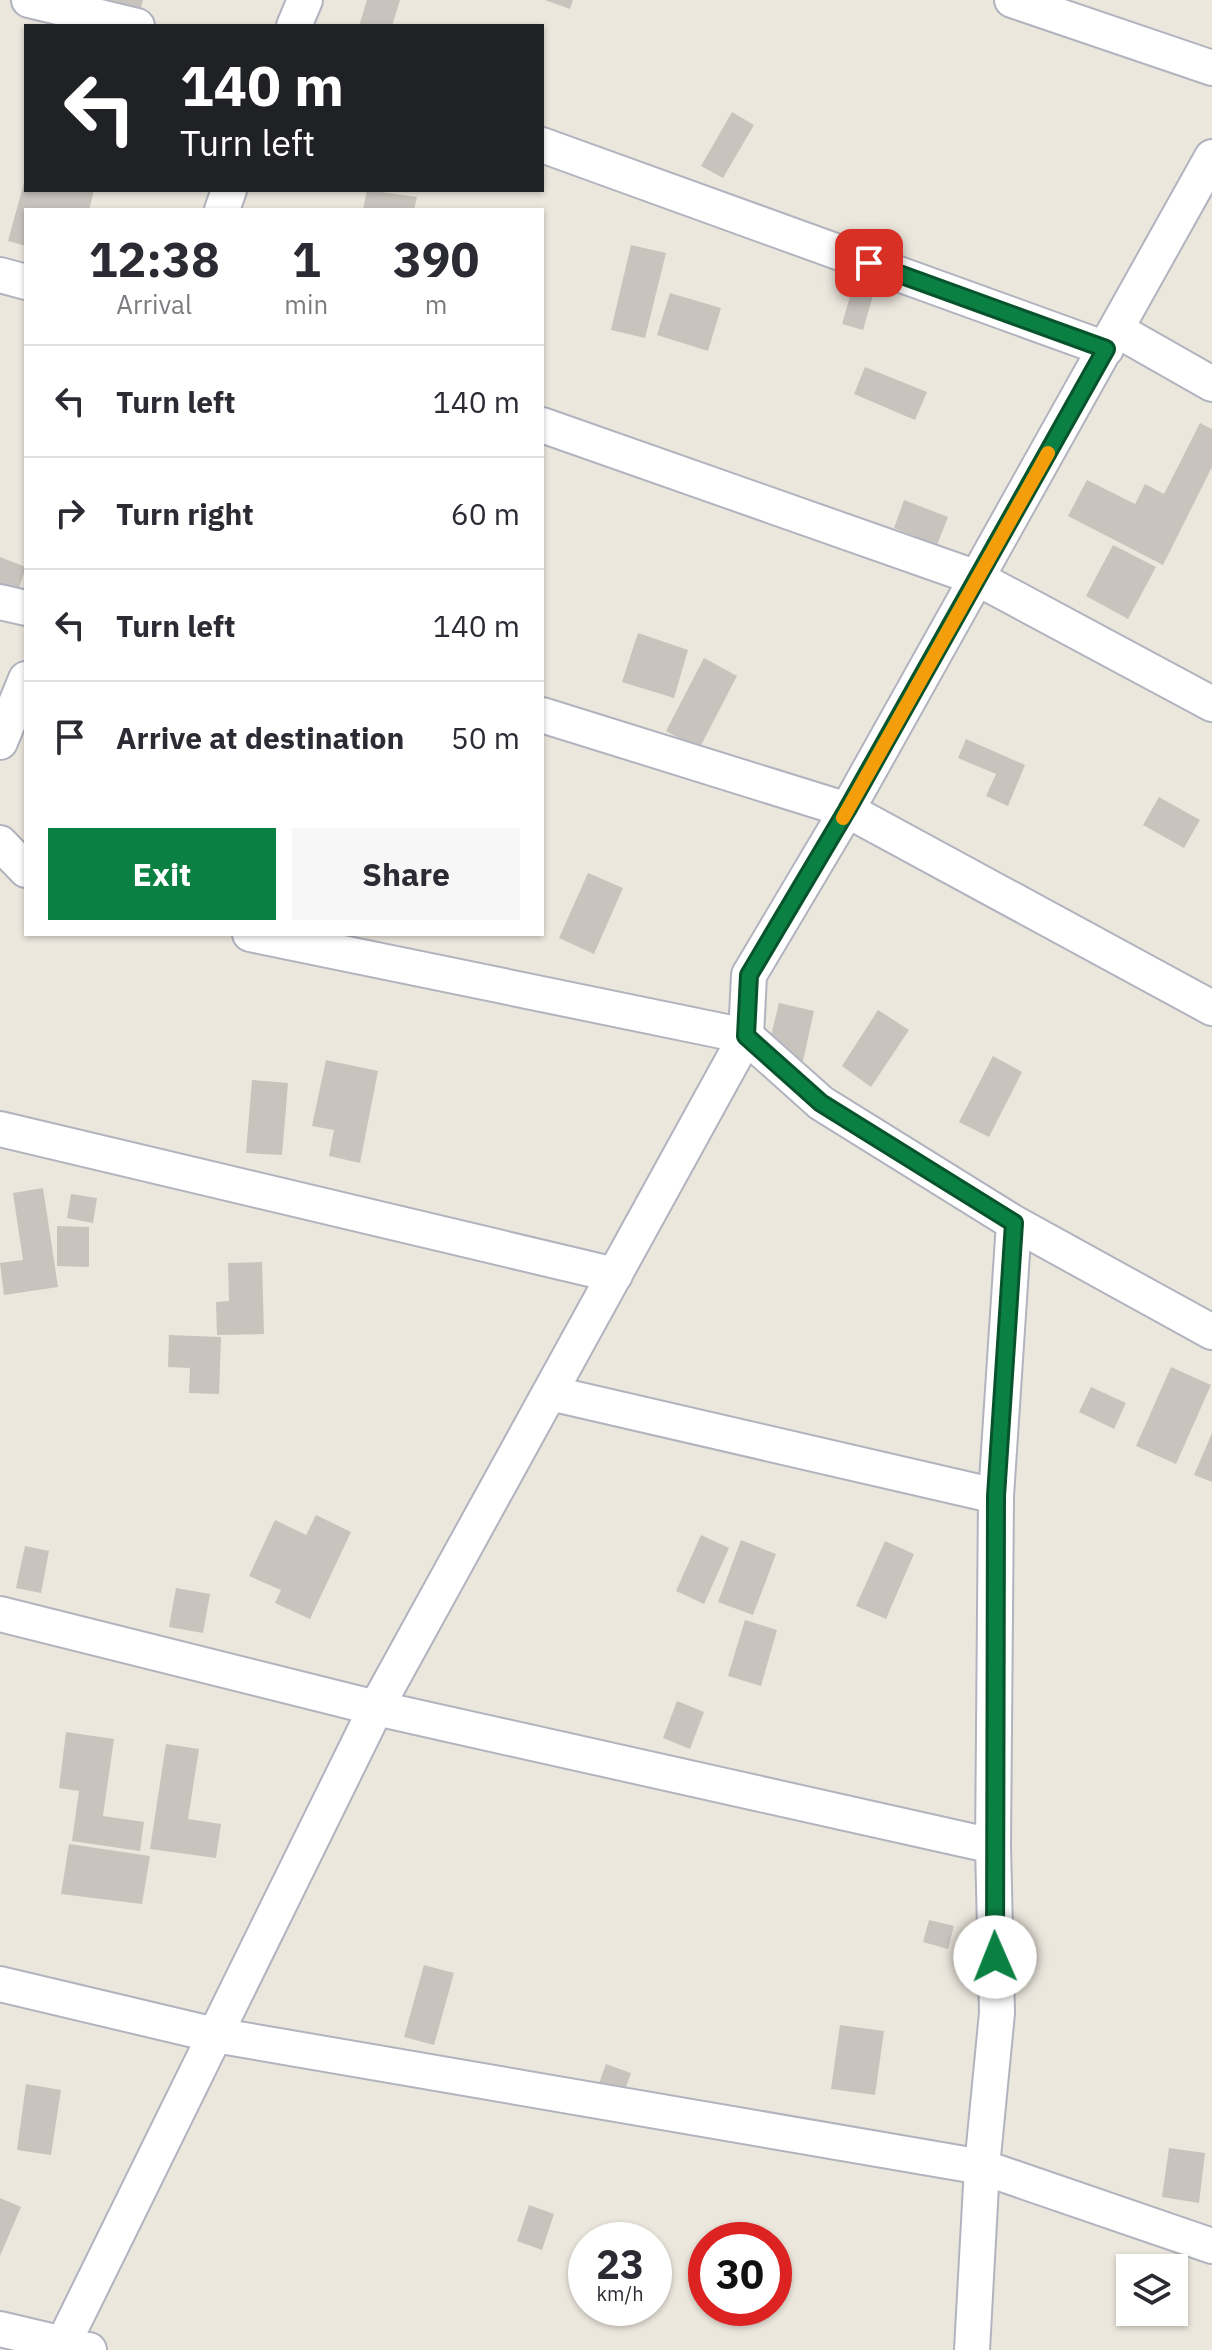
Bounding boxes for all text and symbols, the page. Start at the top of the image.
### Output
text: 140 m [180,49,344,121]
icon: left [48,56,152,160]
text: Turn left [180,119,315,166]
text: 12:38 [89,228,220,290]
text: 1 [292,228,321,290]
text: 390 [393,228,479,290]
pin [835,229,903,297]
icon: arrive [847,241,891,285]
text: Arrival [116,287,192,321]
text: min [284,287,328,321]
text: m [425,287,447,321]
icon: left [48,379,92,423]
text: Turn left [116,382,235,421]
text: 140 m [433,382,520,421]
icon: right [48,491,92,535]
text: Turn right [116,494,254,533]
text: 60 m [451,494,520,533]
icon: left [48,603,92,647]
text: Turn left [116,606,235,645]
text: 140 m [433,606,520,645]
icon: arrive [48,715,92,759]
text: Arrive at destination [116,718,404,757]
text: 50 m [451,718,520,757]
button: Exit [48,828,276,920]
button: Share [292,828,520,920]
position arrow [953,1915,1037,1999]
speed limit sign: 30 [688,2222,792,2326]
text: 23 [596,2238,644,2290]
map controls [1116,2254,1188,2326]
button: layers [1116,2254,1188,2326]
text: km/h [596,2280,644,2307]

